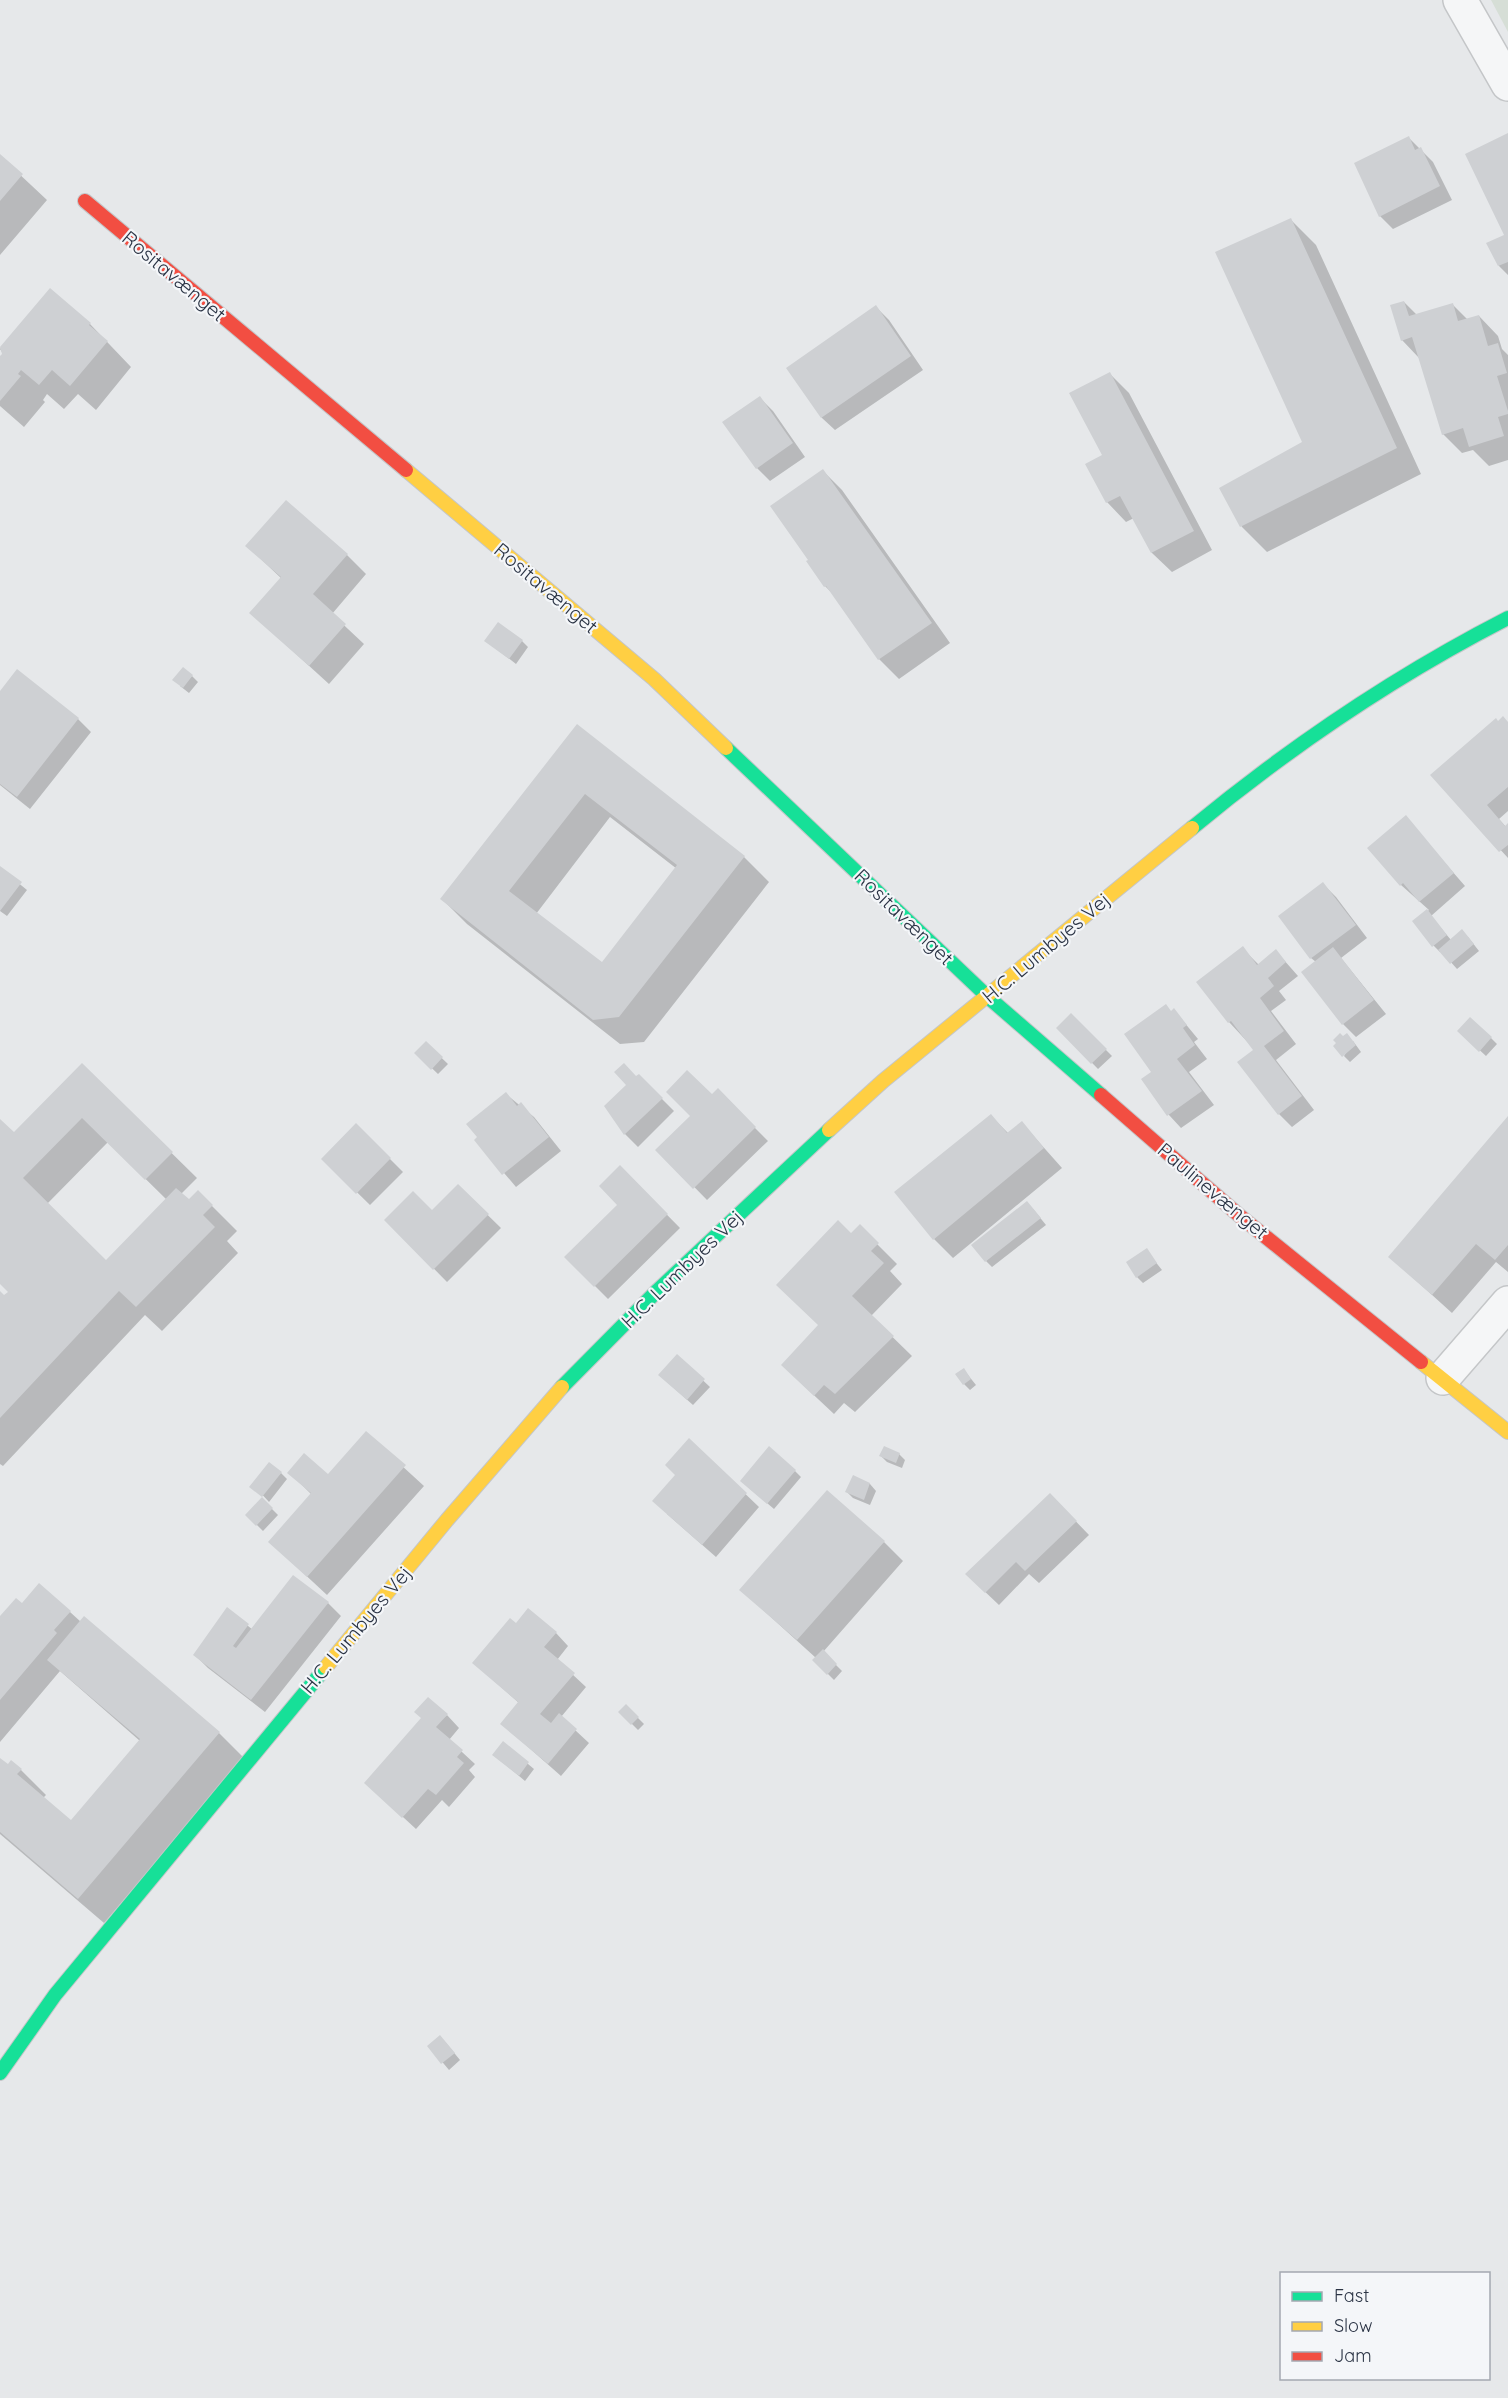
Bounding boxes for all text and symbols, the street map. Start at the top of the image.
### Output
street label: Rositavænget [117,225,232,326]
street label: Rositavænget [489,537,604,638]
street label: Rositavænget [850,863,959,970]
street label: H.C. Lumbyes Vej [977,887,1115,1008]
street label: Paulinevænget [1153,1137,1274,1244]
street label: H.C. Lumbyes Vej [616,1204,748,1333]
street label: H.C. Lumbyes Vej [295,1561,416,1699]
legend [1280,2272,1490,2380]
text: Fast [1334,2284,1369,2307]
text: Slow [1334,2314,1372,2337]
text: Jam [1334,2344,1372,2367]

